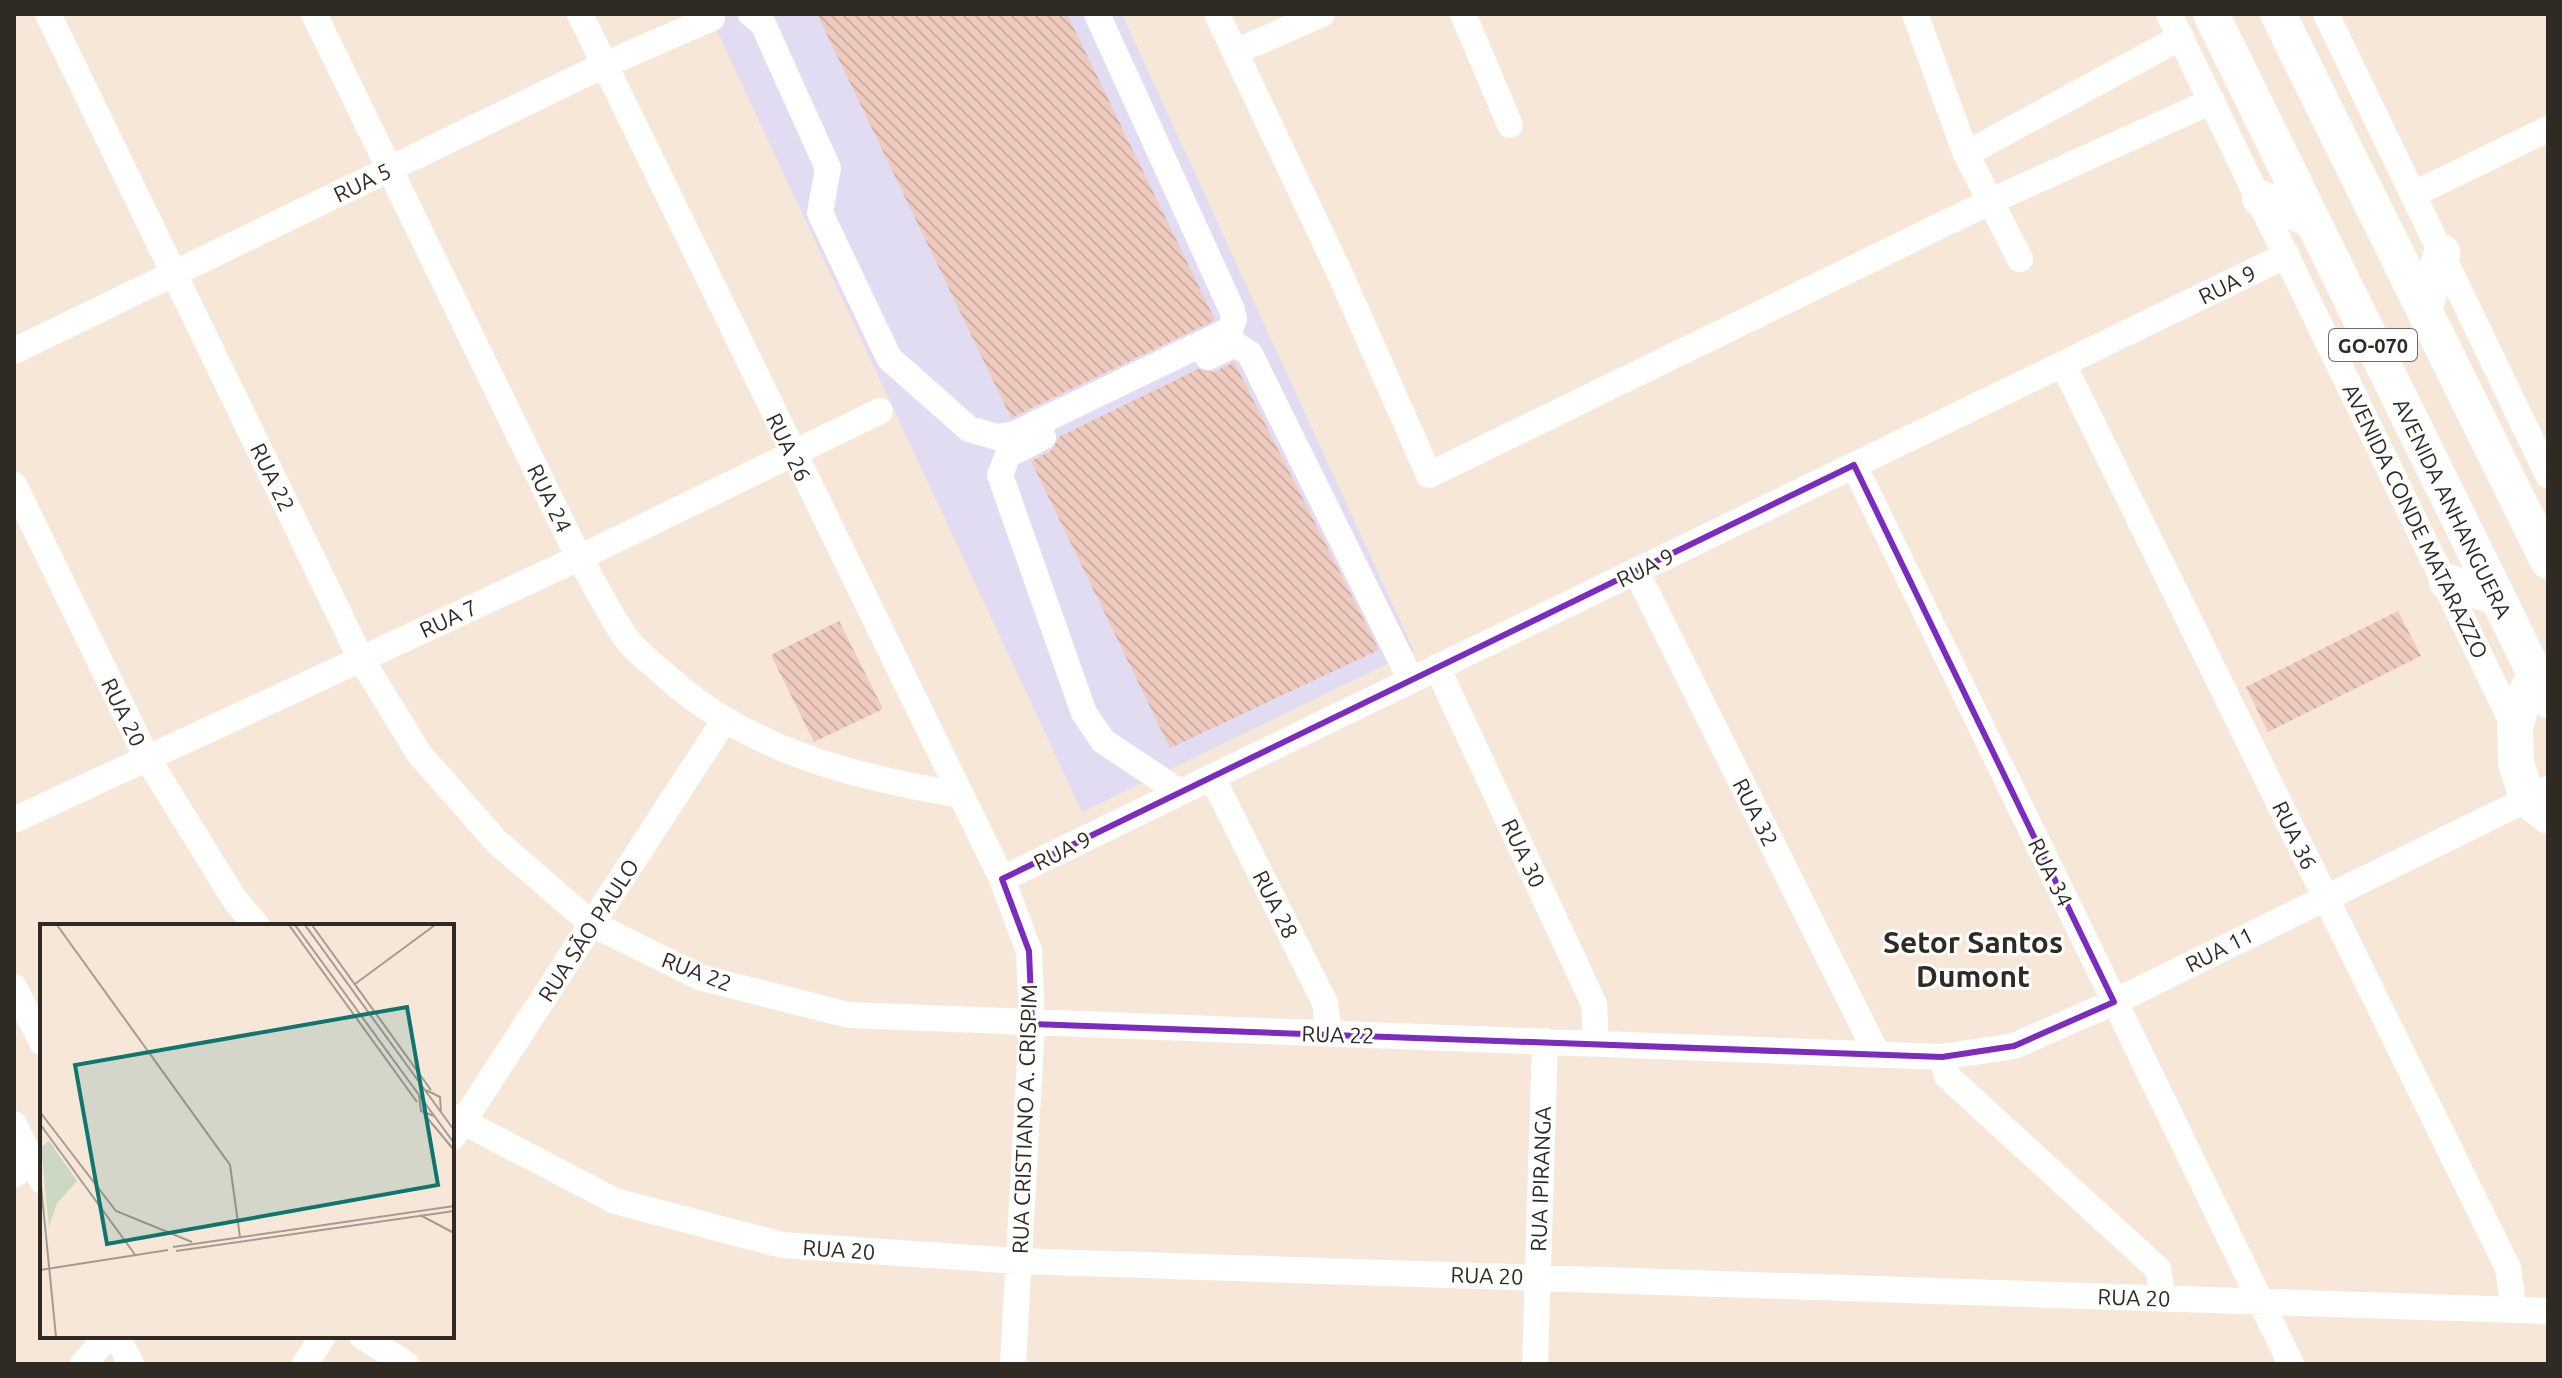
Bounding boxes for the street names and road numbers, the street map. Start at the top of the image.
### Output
street label: RUA 5 [329,158,395,206]
street label: RUA 9 [2194,260,2260,308]
road number: GO-070 [2329,329,2417,361]
street label: AVENIDA CONDE MATARAZZO [2338,380,2494,662]
street label: AVENIDA ANHANGUERA [2389,394,2517,623]
street label: RUA 26 [762,409,816,485]
street label: RUA 22 [246,439,300,515]
street label: RUA 24 [523,460,577,536]
street label: RUA 9 [1612,543,1678,591]
street label: RUA 7 [415,594,481,642]
street label: RUA 20 [97,674,151,750]
street label: RUA 32 [1728,774,1784,850]
street label: RUA 36 [2268,797,2322,873]
street label: RUA 30 [1497,815,1551,891]
street label: RUA 9 [1029,826,1095,874]
street label: RUA 34 [2024,834,2078,910]
street label: RUA SÃO PAULO [533,854,643,1006]
street label: RUA 28 [1248,866,1304,942]
street label: RUA 11 [2181,921,2257,977]
street label: RUA 22 [659,946,735,996]
street label: RUA CRISTIANO A. CRISPIM [1007,984,1041,1254]
street label: RUA 22 [1301,1020,1375,1048]
street label: RUA IPIRANGA [1525,1105,1555,1252]
street label: RUA 20 [802,1234,876,1264]
street label: RUA 20 [1450,1261,1524,1289]
street label: RUA 20 [2097,1283,2171,1311]

